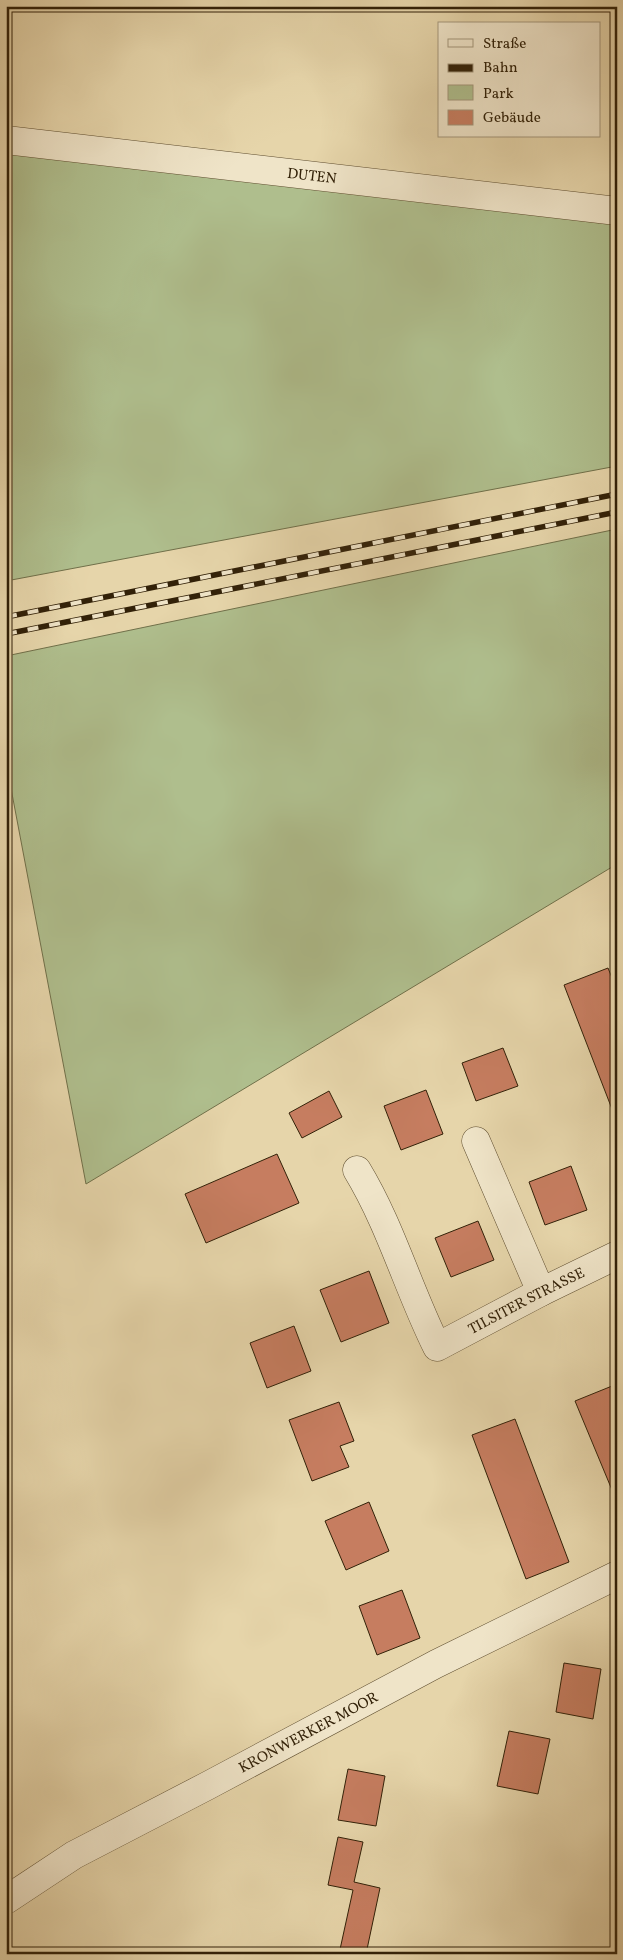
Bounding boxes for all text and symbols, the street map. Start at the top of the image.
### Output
legend [438,22,600,138]
text: Straße [483,34,526,55]
text: Bahn [483,58,518,79]
text: Park [483,84,514,105]
text: Gebäude [483,108,541,129]
street label: DUTEN [286,164,338,190]
street label: TILSITER STRASSE [465,1263,589,1341]
street label: KRONWERKER MOOR [235,1688,382,1779]

